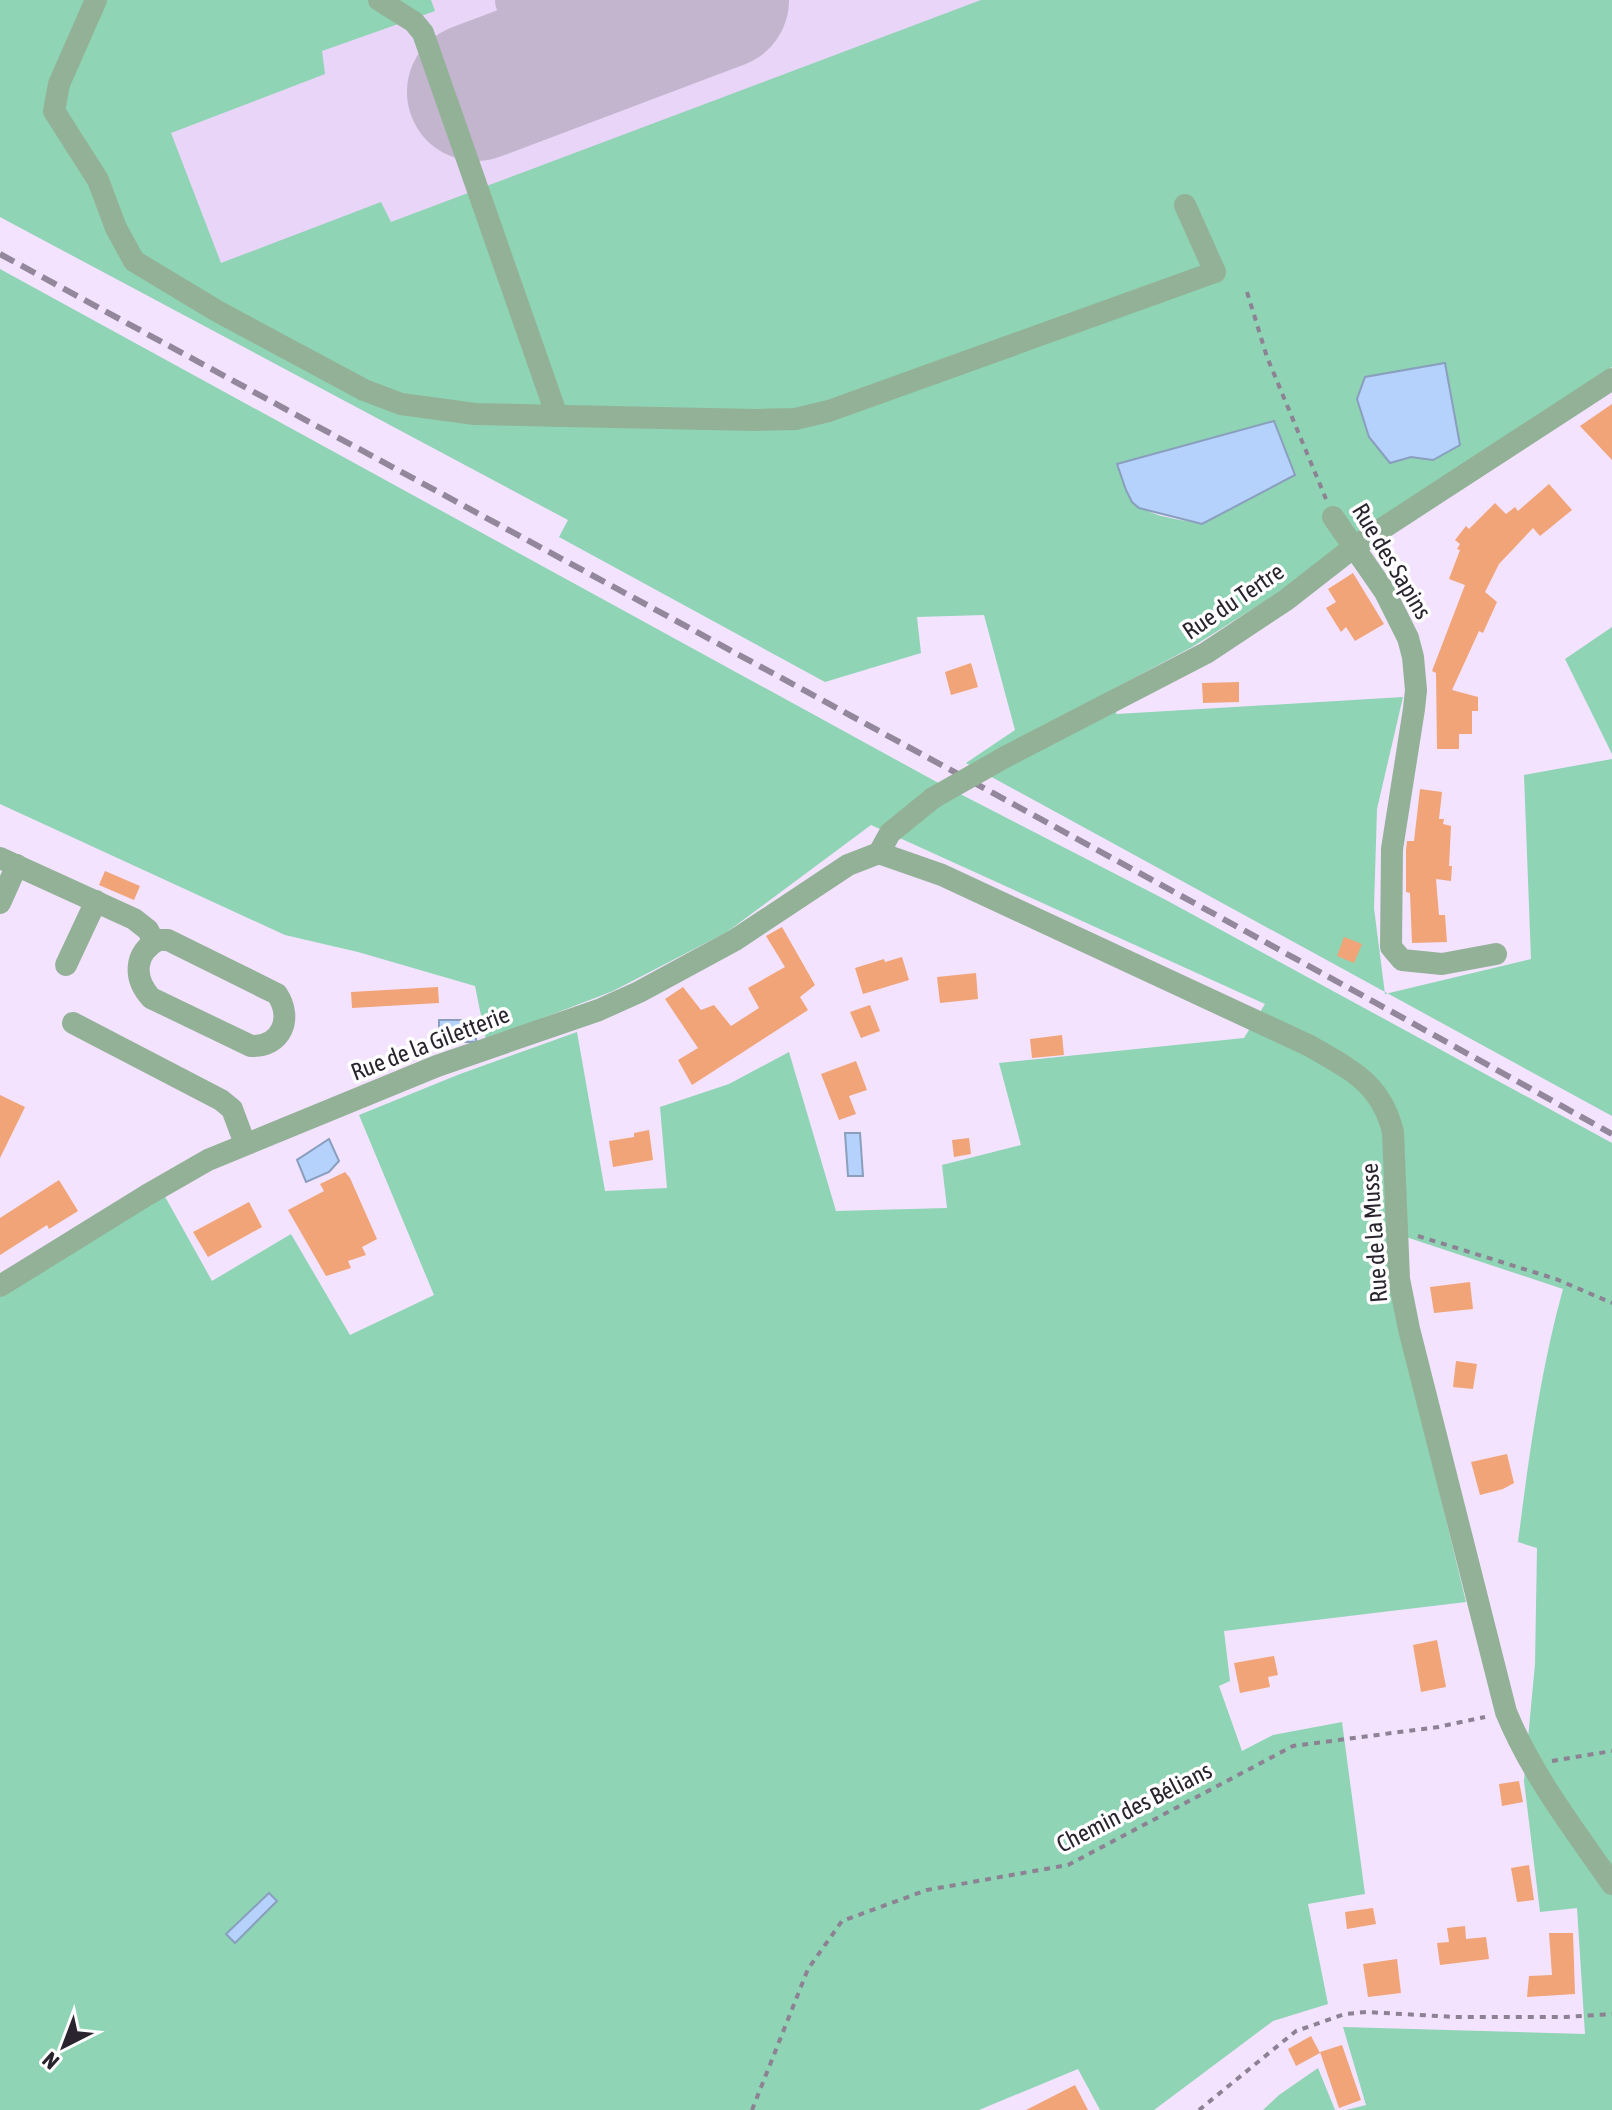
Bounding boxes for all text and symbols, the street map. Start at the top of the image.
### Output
street label: Rue des Sapins [1347,498,1437,624]
street label: Rue du Tertre [1177,557,1289,645]
street label: Rue de la Giletterie [347,1000,513,1086]
street label: Rue de la Musse [1356,1162,1392,1304]
street label: Chemin des Bélians [1052,1756,1216,1858]
north arrow [24,2006,104,2086]
text: N [37,2047,64,2075]

